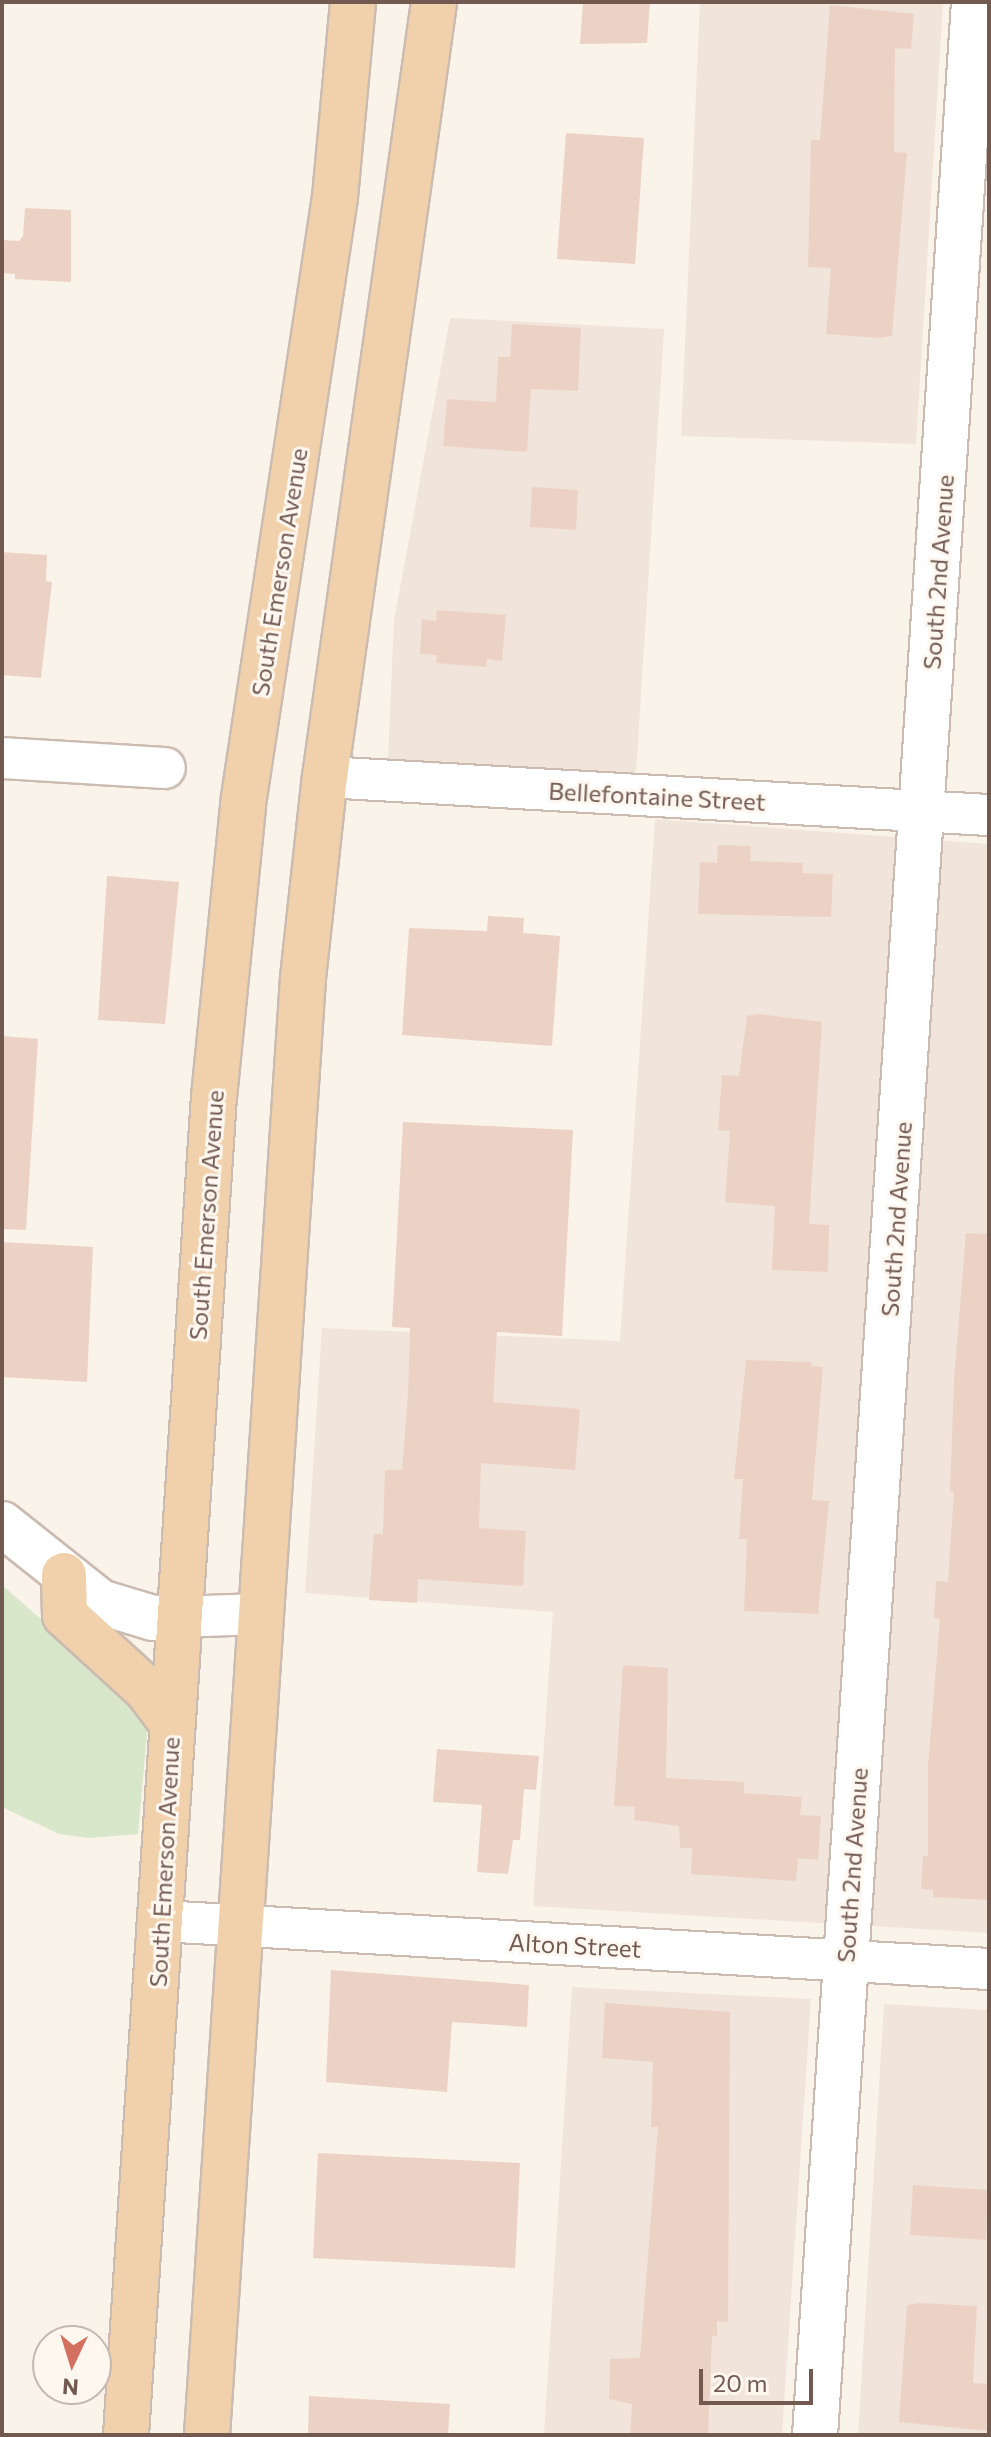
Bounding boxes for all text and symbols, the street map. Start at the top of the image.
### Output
street label: South Emerson Avenue [245,446,313,698]
street label: South 2nd Avenue [917,473,959,671]
street label: Bellefontaine Street [548,776,766,816]
street label: South Emerson Avenue [183,1089,229,1341]
street label: South 2nd Avenue [875,1120,917,1318]
street label: South Emerson Avenue [143,1736,185,1988]
street label: South 2nd Avenue [831,1766,873,1964]
street label: Alton Street [508,1927,642,1963]
north arrow [32,2325,112,2405]
scale bar [703,2353,817,2403]
text: 20 m [713,2368,767,2397]
text: N [61,2373,80,2401]

